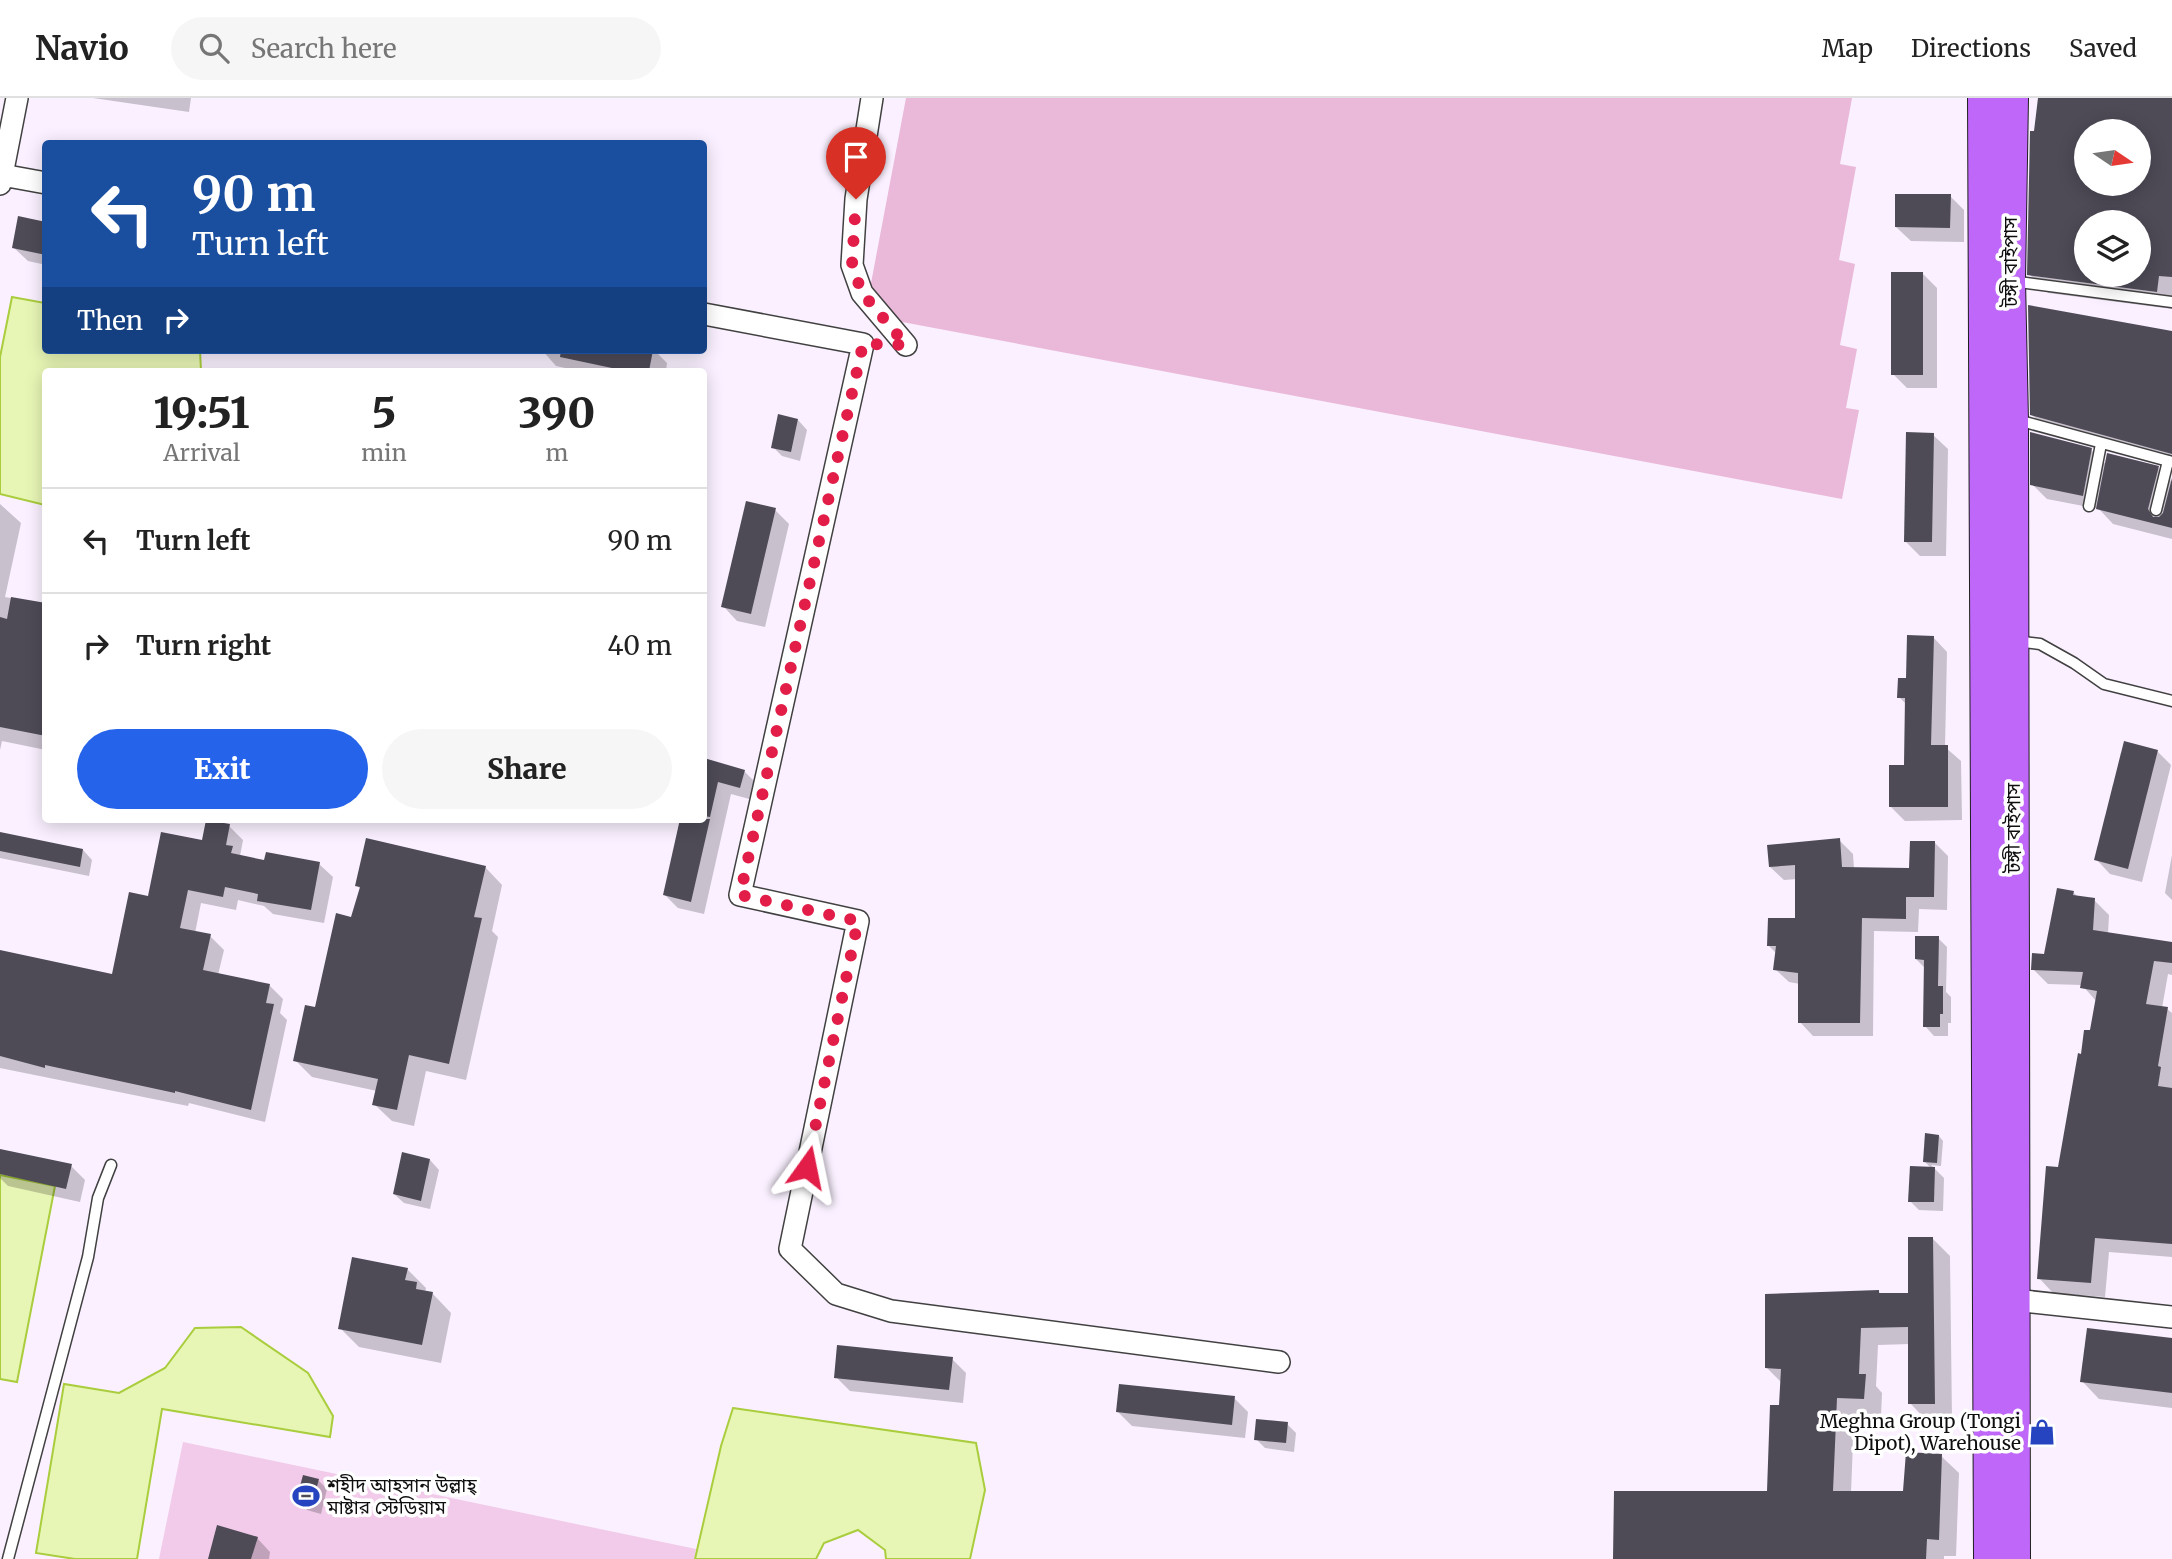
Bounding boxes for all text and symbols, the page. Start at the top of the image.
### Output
search box [171,17,661,80]
text: Navio [35,28,129,69]
icon: search [195,29,233,67]
text: Search here [251,32,396,65]
text: Map [1822,33,1873,64]
text: Directions [1911,33,2031,64]
text: Saved [2069,33,2137,64]
north arrow [2074,119,2151,196]
map controls [2074,119,2151,287]
pin [826,127,886,199]
icon: arrive [837,138,875,176]
text: 90 m [192,163,316,224]
icon: left [77,168,168,259]
button: layers [2074,210,2151,287]
street label: টঙ্গী বাইপাস [1998,216,2022,308]
text: Turn left [192,224,329,264]
icon: right [157,301,195,339]
text: Then [77,304,143,337]
text: 19:51 [154,387,250,439]
text: 5 [372,387,396,439]
text: 390 [518,387,595,439]
text: Arrival [163,438,240,467]
text: min [361,438,407,467]
text: m [545,438,568,467]
icon: left [77,522,115,560]
text: Turn left [136,524,250,557]
text: 90 m [608,524,672,557]
icon: right [77,627,115,665]
text: Turn right [136,629,271,662]
text: 40 m [608,629,672,662]
button: Exit [77,729,368,809]
button: Share [382,729,672,809]
street label: টঙ্গী বাইপাস [2001,782,2025,874]
position arrow [770,1130,844,1204]
place label: Meghna Group (Tongi Dipot), Warehouse [1820,1409,2021,1455]
shop icon: Meghna Group (Tongi Dipot), Warehouse [2027,1417,2057,1447]
place label: শহীদ আহসান উল্লাহ্‌ মাষ্টার স্টেডিয়াম [326,1473,477,1519]
sports icon: শহীদ আহসান উল্লাহ্‌ মাষ্টার স্টেডিয়াম [291,1481,321,1511]

